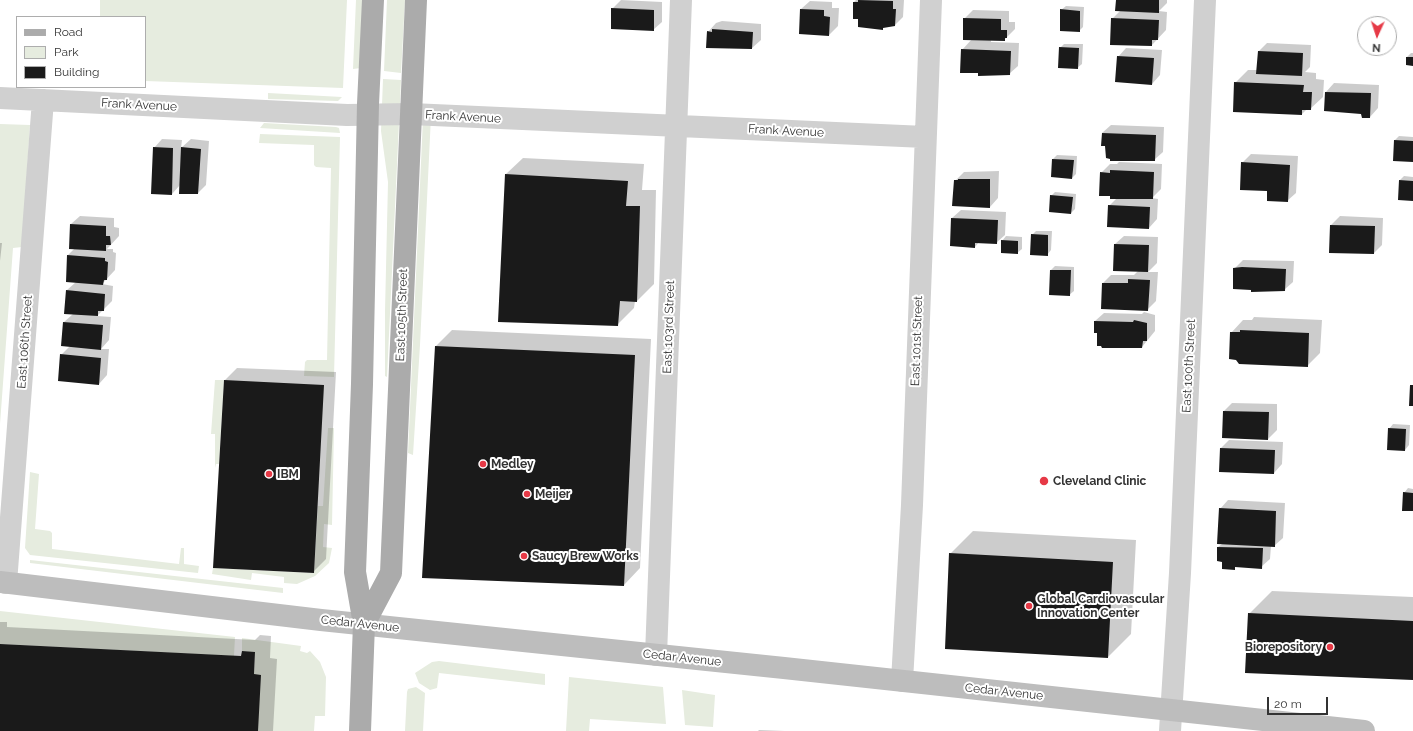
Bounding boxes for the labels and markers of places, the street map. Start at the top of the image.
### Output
place label: Medley [491,457,534,471]
marker: Medley [478,459,488,469]
place label: IBM [277,467,299,481]
marker: IBM [264,469,274,479]
place label: Cleveland Clinic [1053,474,1146,488]
marker: Cleveland Clinic [1038,475,1050,487]
place label: Meijer [535,487,570,501]
marker: Meijer [522,489,532,499]
place label: Saucy Brew Works [532,549,639,563]
marker: Saucy Brew Works [519,551,529,561]
place label: Global Cardiovascular Innovation Center [1037,592,1164,620]
marker: Global Cardiovascular Innovation Center [1024,601,1034,611]
place label: Biorepository [1245,640,1322,654]
marker: Biorepository [1325,642,1335,652]

